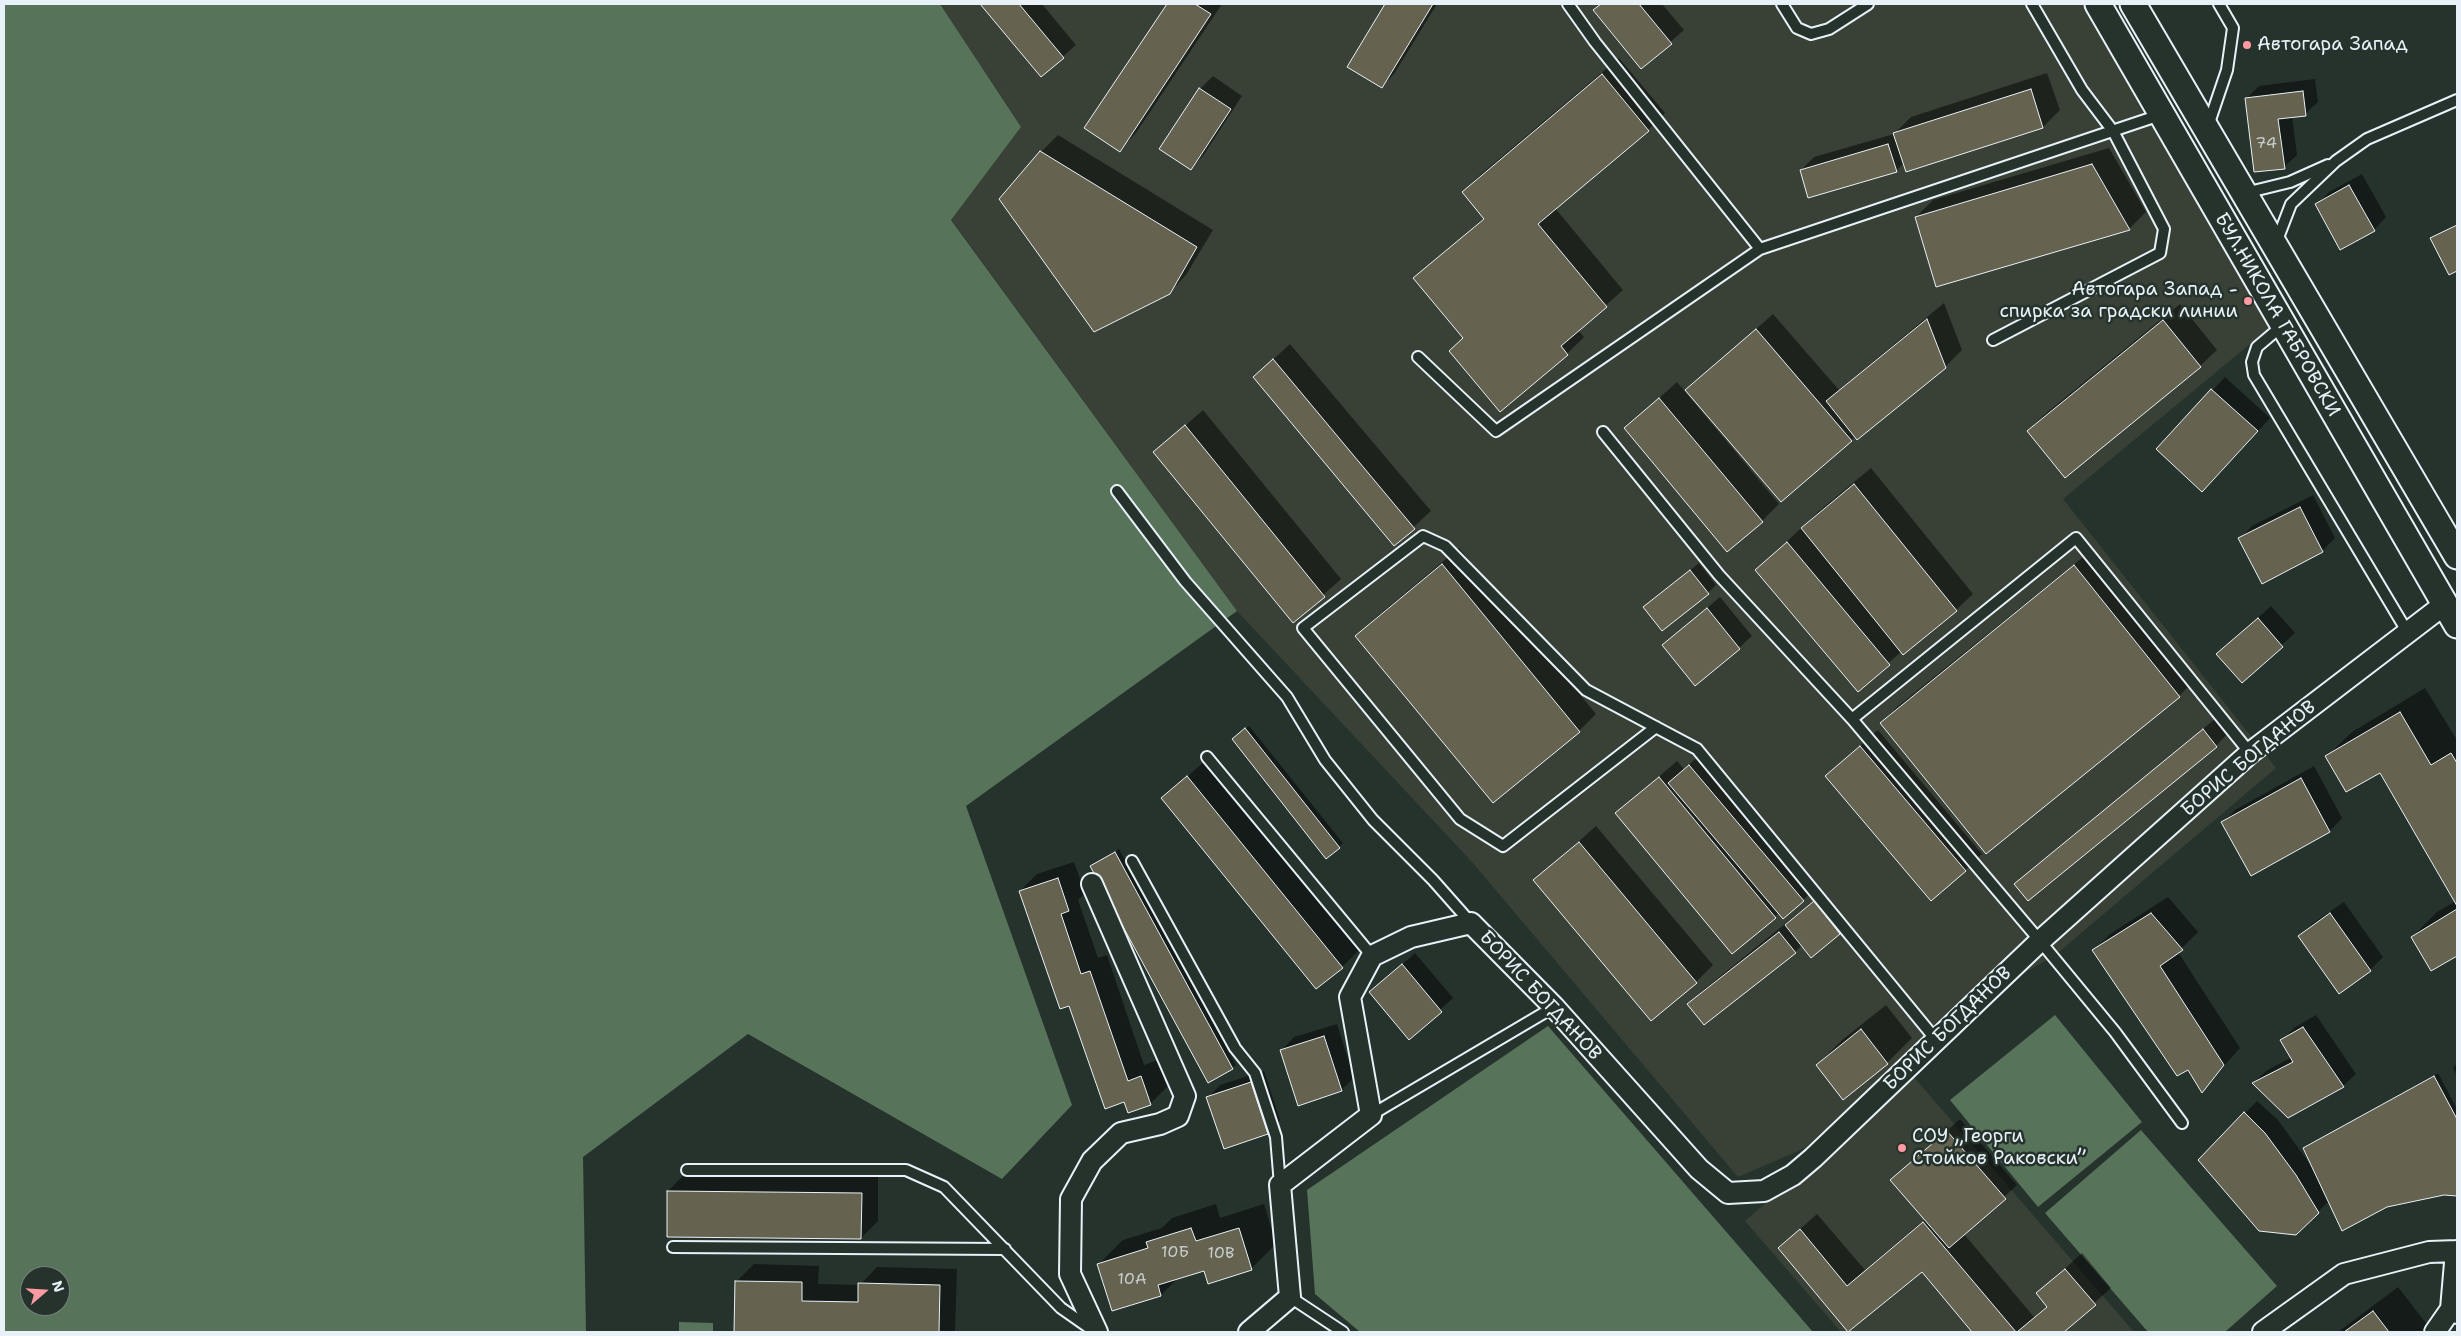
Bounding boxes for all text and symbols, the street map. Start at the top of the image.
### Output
place label: Автогара Запад [2257,34,2408,56]
marker: Автогара Запад [2241,39,2253,51]
house number: 74 [2255,134,2277,154]
street label: БУЛ.НИКОЛА ГАБРОВСКИ [2209,209,2345,421]
place label: Автогара Запад - спирка за градски линии [2000,279,2238,323]
marker: Автогара Запад - спирка за градски линии [2242,295,2254,307]
street label: БОРИС БОГДАНОВ [2177,696,2321,822]
street label: БОРИС БОГДАНОВ [1474,926,1606,1066]
street label: БОРИС БОГДАНОВ [1879,962,2017,1096]
place label: СОУ „Георги Стойков Раковски” [1912,1126,2086,1170]
marker: СОУ „Георги Стойков Раковски” [1896,1142,1908,1154]
house number: 10Б [1161,1243,1189,1263]
house number: 10В [1208,1244,1234,1264]
north arrow [20,1266,70,1316]
house number: 10А [1117,1270,1147,1290]
text: N [48,1278,69,1295]

